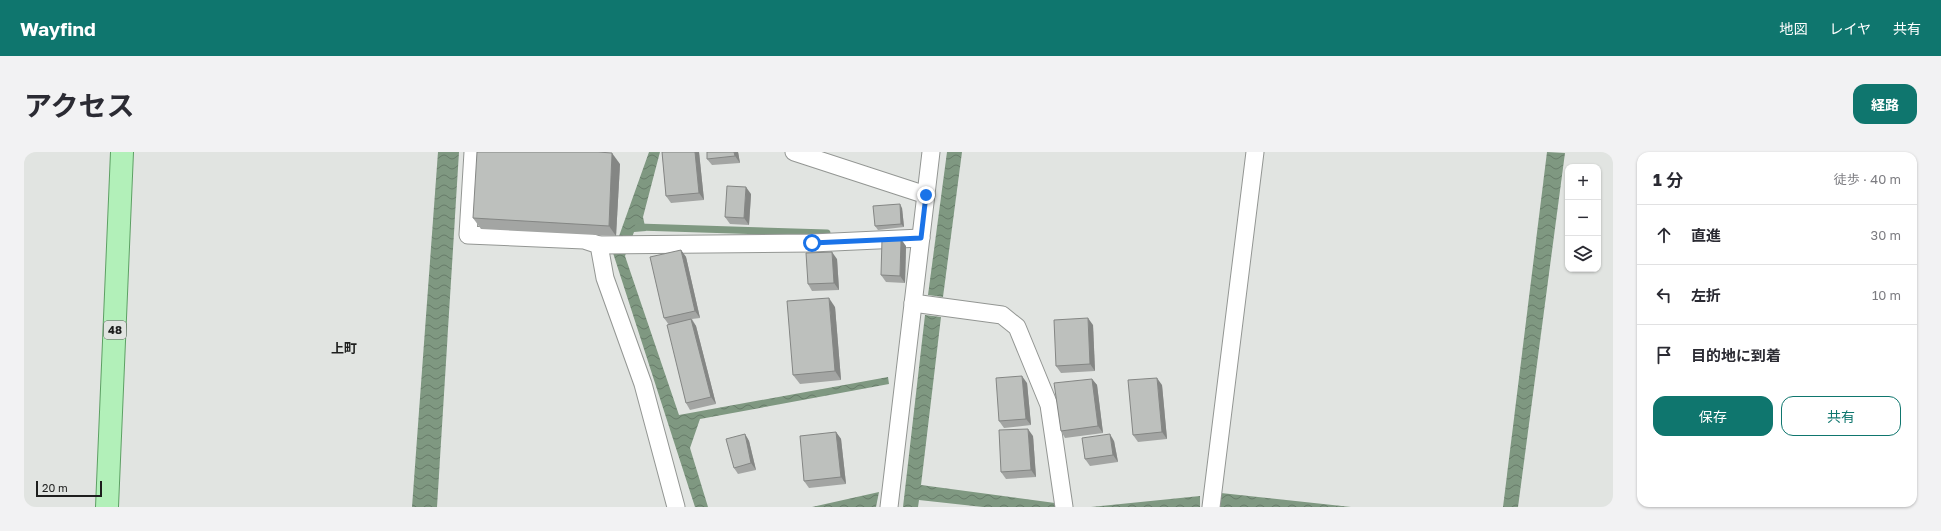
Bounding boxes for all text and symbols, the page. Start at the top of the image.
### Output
text: Wayfind [20,17,96,40]
text: 地図 [1779,20,1807,37]
text: レイヤ [1829,20,1871,37]
text: 共有 [1893,20,1921,37]
button: 経路 [1853,84,1917,124]
text: アクセス [24,89,135,122]
map controls [1565,164,1601,272]
button: + [1565,164,1601,200]
text: 1 分 [1653,169,1683,190]
text: 徒歩 · 40 m [1834,171,1901,187]
route end [917,186,935,204]
button: − [1565,200,1601,236]
icon: ahead [1653,224,1675,246]
text: 直進 [1691,226,1721,244]
text: 30 m [1871,227,1901,243]
route start [803,234,821,252]
button: layers [1565,236,1601,272]
icon: left [1653,284,1675,306]
text: 左折 [1691,286,1721,304]
text: 10 m [1872,287,1901,303]
road number: 48 [104,321,126,339]
district label: 上町 [331,340,357,356]
icon: arrive [1653,344,1675,366]
text: 目的地に到着 [1691,346,1781,364]
button: 保存 [1653,396,1773,436]
button: 共有 [1781,396,1901,436]
scale bar [36,479,102,498]
text: 20 m [42,481,68,494]

